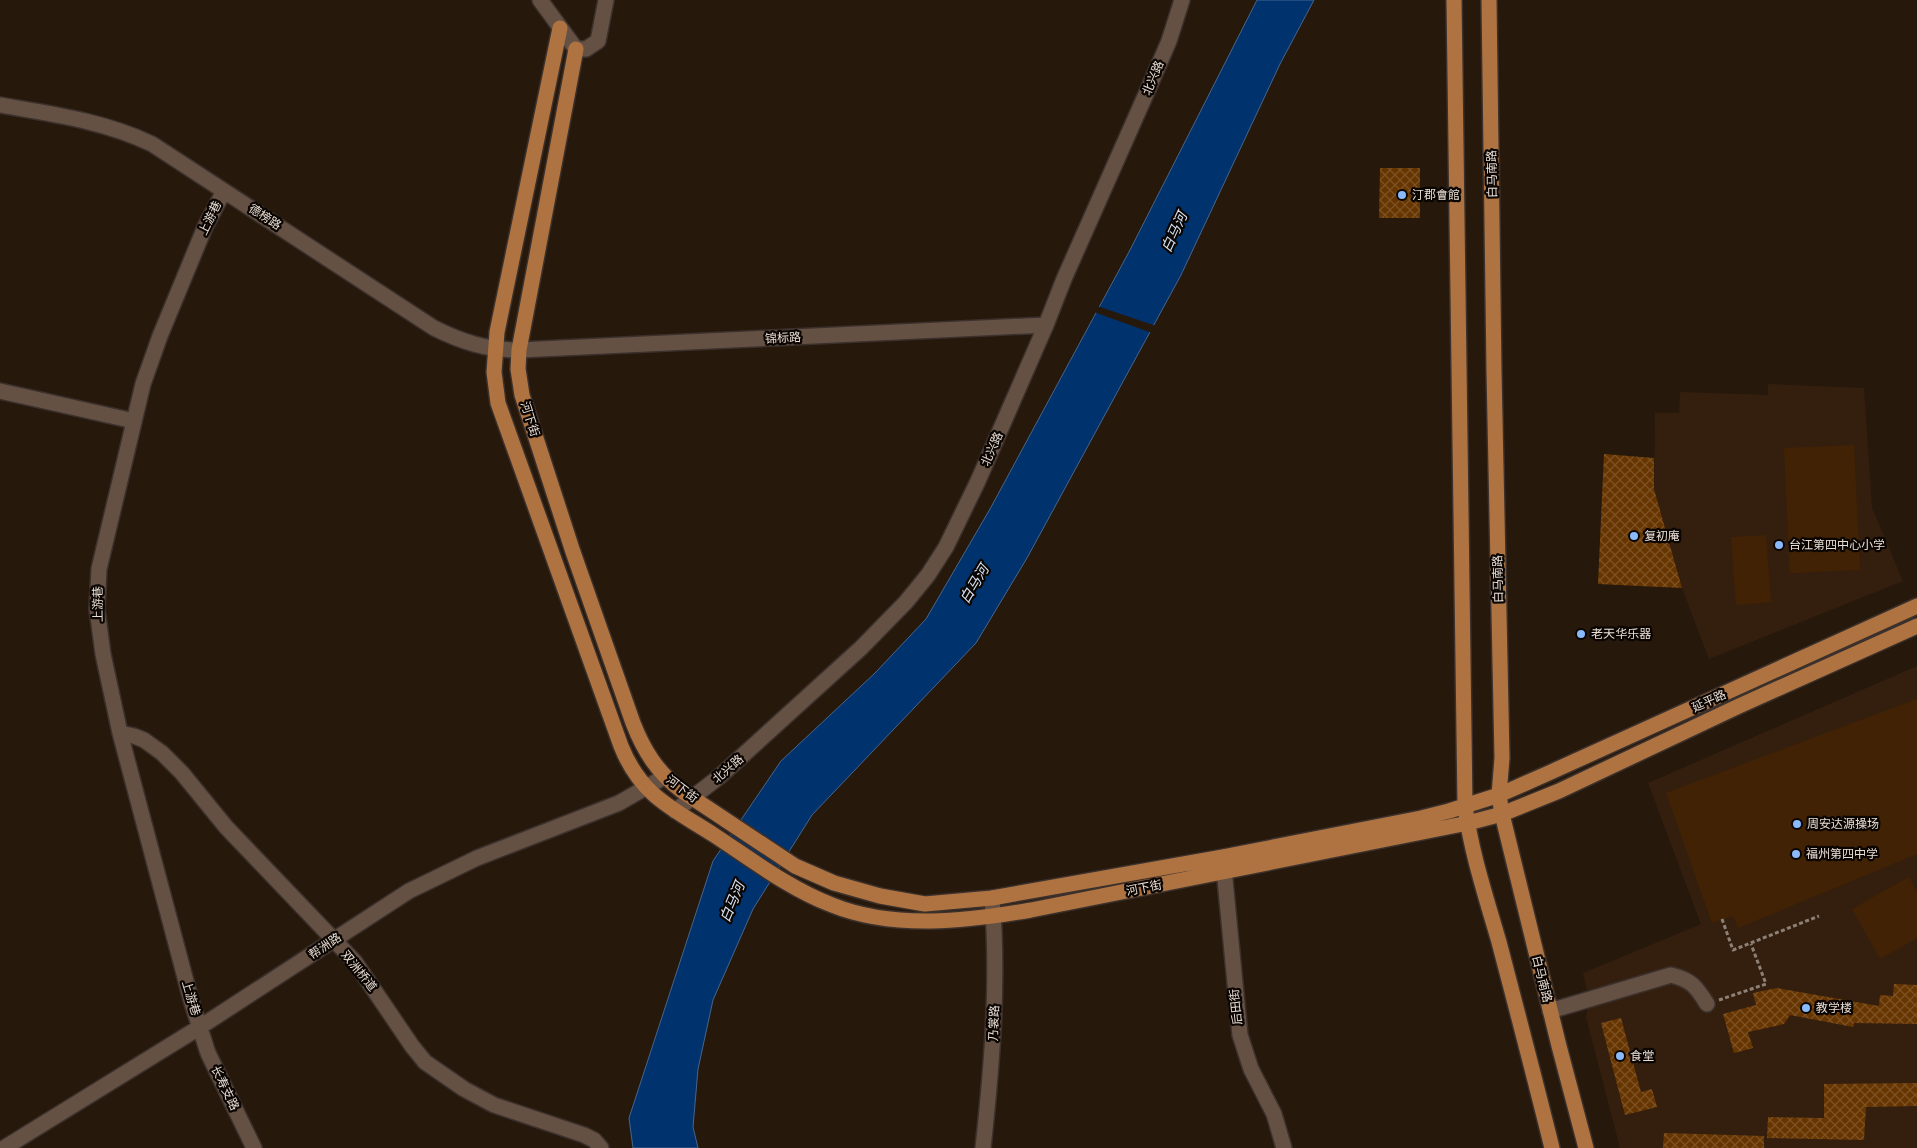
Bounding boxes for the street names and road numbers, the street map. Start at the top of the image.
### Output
street label: 北兴路 [1139,58,1166,97]
street label: 白马南路 [1484,150,1499,198]
street label: 上游巷 [195,198,224,237]
street label: 德榜路 [246,200,284,233]
street label: 锦标路 [765,329,801,346]
street label: 河下街 [518,399,543,438]
street label: 北兴路 [977,429,1006,468]
street label: 白马南路 [1490,555,1505,603]
street label: 上游巷 [90,586,105,622]
street label: 延平路 [1689,686,1728,715]
street label: 北兴路 [709,751,746,786]
street label: 河下街 [663,772,701,805]
street label: 河下街 [1125,877,1163,898]
street label: 帮洲路 [306,929,344,962]
street label: 双洲桥道 [338,947,380,994]
street label: 白马南路 [1529,954,1556,1004]
street label: 上游巷 [179,978,204,1017]
street label: 后田街 [1226,988,1245,1026]
street label: 乃裳路 [985,1005,1002,1041]
street label: 长寿支路 [208,1063,243,1113]

